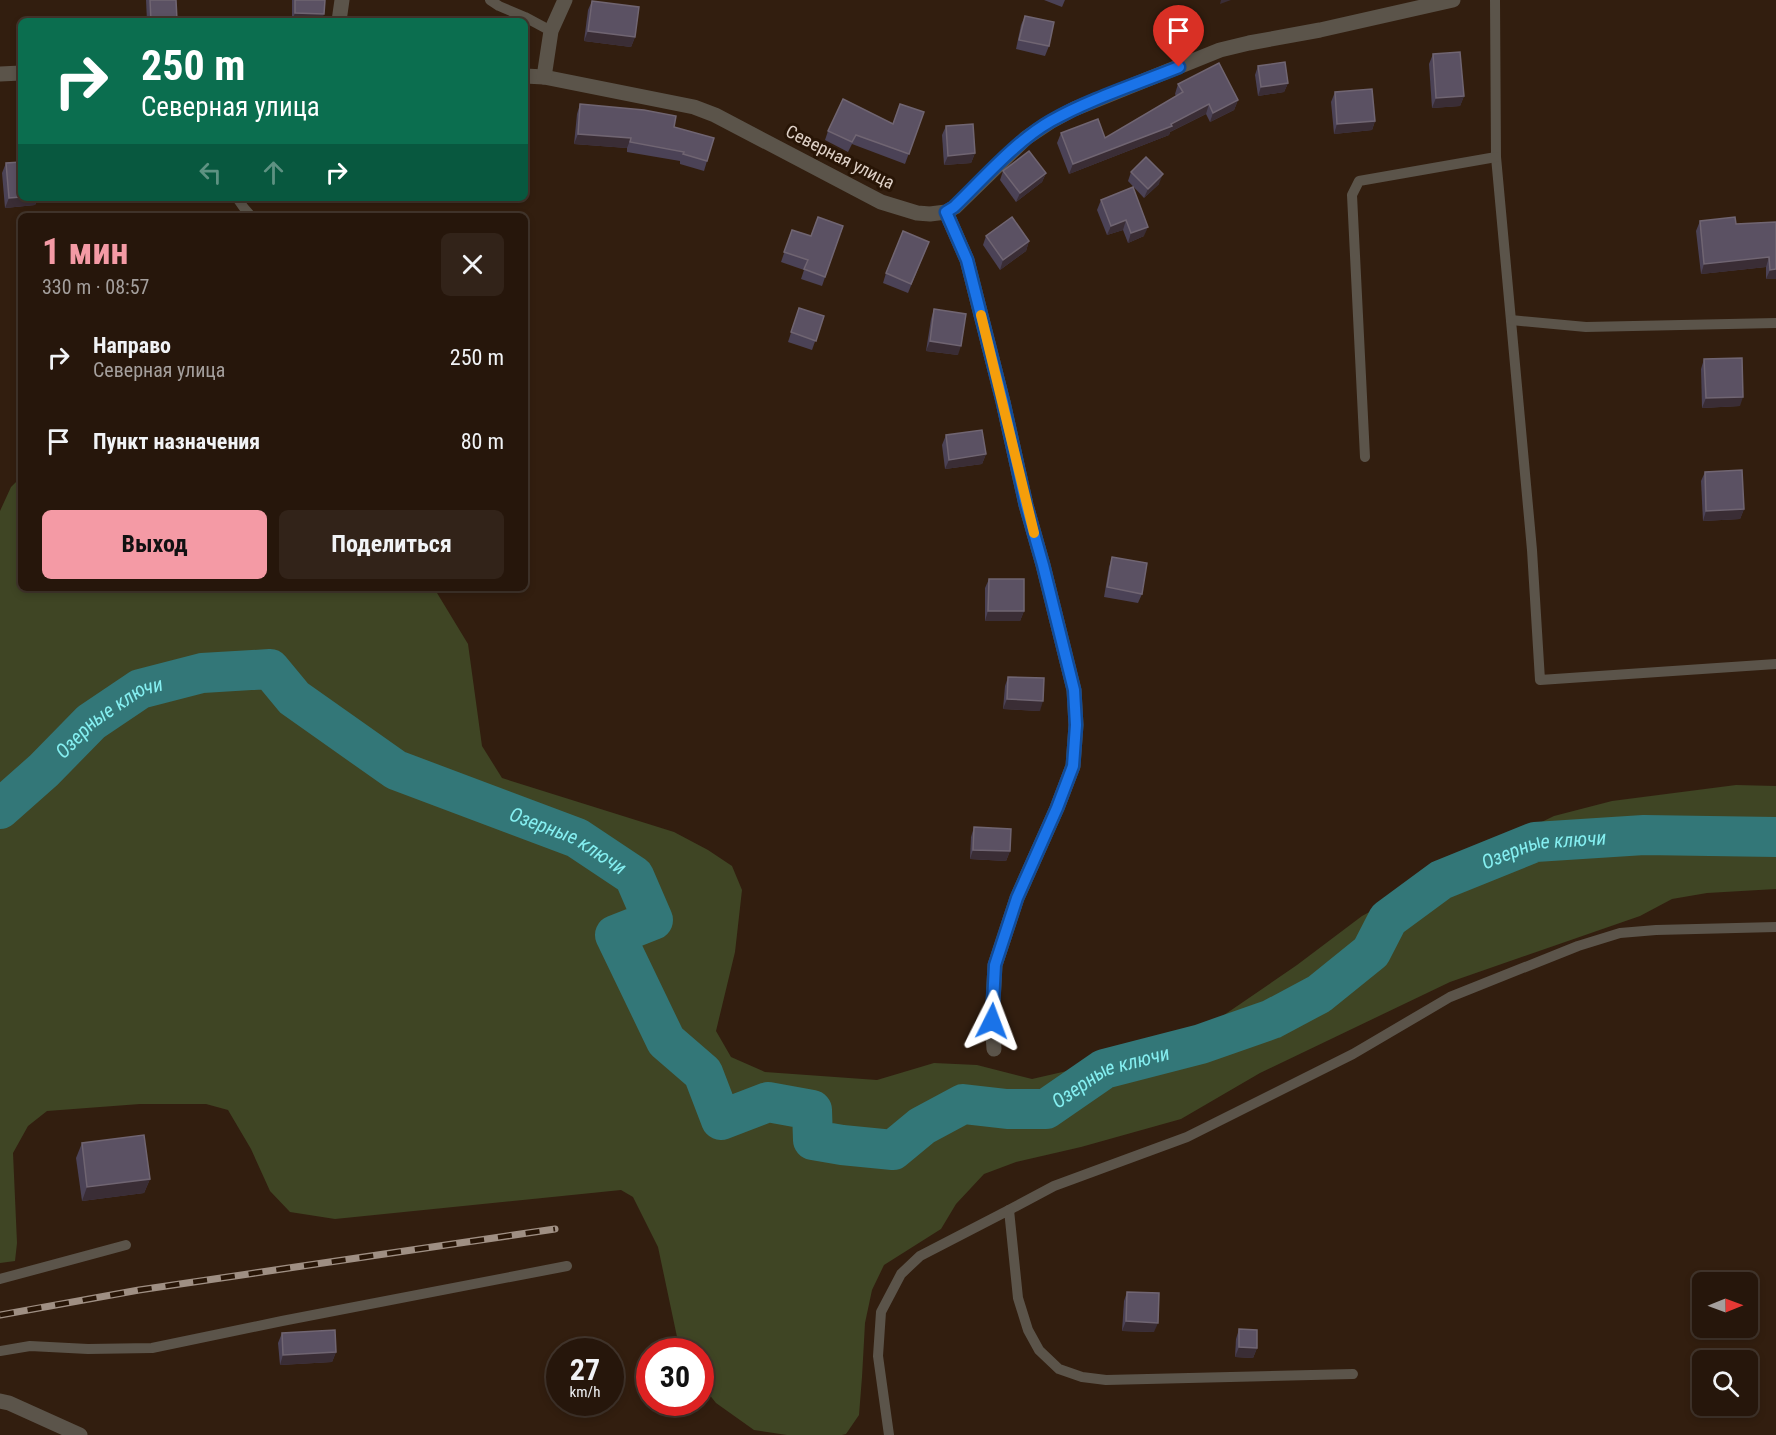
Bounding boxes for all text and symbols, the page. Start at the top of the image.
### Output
pin [1153,5,1204,67]
icon: arrive [1162,14,1195,47]
text: 250 m [141,41,246,90]
icon: right [42,42,120,120]
text: Северная улица [141,91,320,123]
street label: Северная улица [782,120,898,193]
icon: left [194,156,227,189]
icon: ahead [257,156,290,189]
icon: right [320,156,353,189]
text: 1 мин [42,231,128,273]
button: close [441,233,504,296]
text: 330 m · 08:57 [42,275,149,299]
text: Направо [93,333,171,358]
icon: right [42,341,75,374]
text: 250 m [450,345,504,370]
text: Северная улица [93,358,225,382]
icon: arrive [42,425,75,458]
text: Пункт назначения [93,429,260,454]
text: 80 m [461,429,504,454]
button: Выход [42,510,267,579]
button: Поделиться [279,510,504,579]
water label: Озерные ключи [50,672,165,763]
water label: Озерные ключи [506,802,631,880]
water label: Озерные ключи [1478,825,1607,874]
position arrow [960,989,1024,1053]
water label: Озерные ключи [1047,1041,1172,1113]
north arrow [1692,1272,1758,1338]
map controls [1692,1272,1758,1416]
speed limit sign: 30 [636,1338,714,1416]
button: search [1692,1350,1758,1416]
text: 27 [570,1352,600,1387]
text: km/h [570,1383,600,1401]

